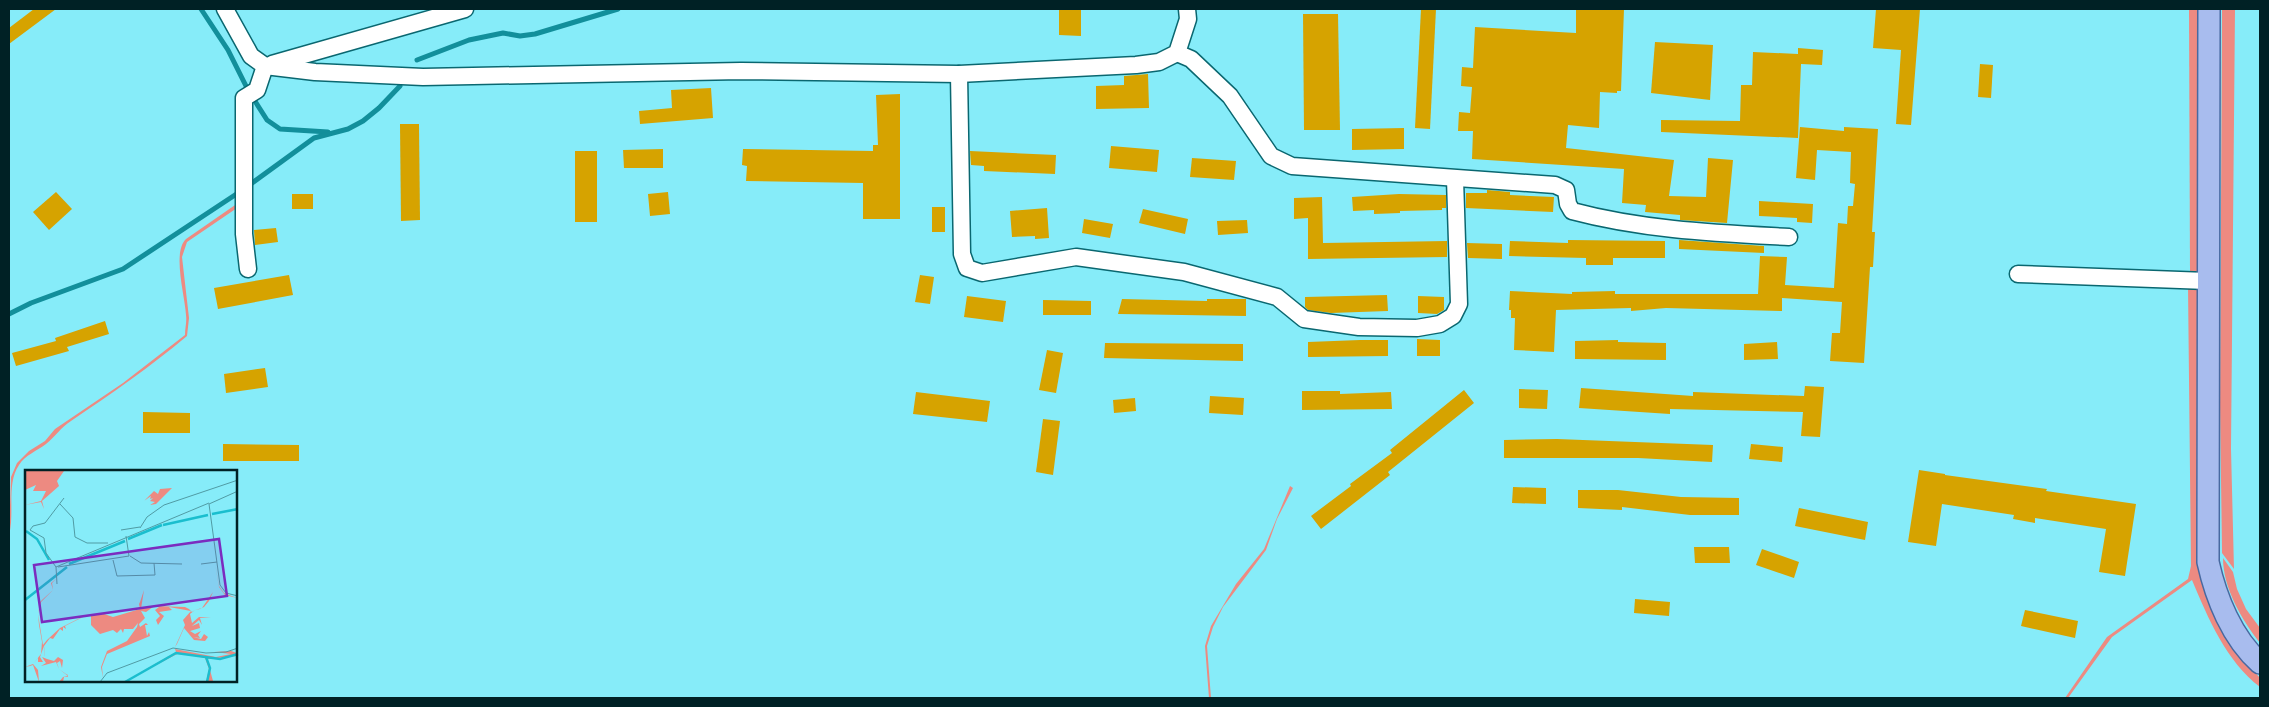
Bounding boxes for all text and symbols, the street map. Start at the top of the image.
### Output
inset map [25,470,238,682]

